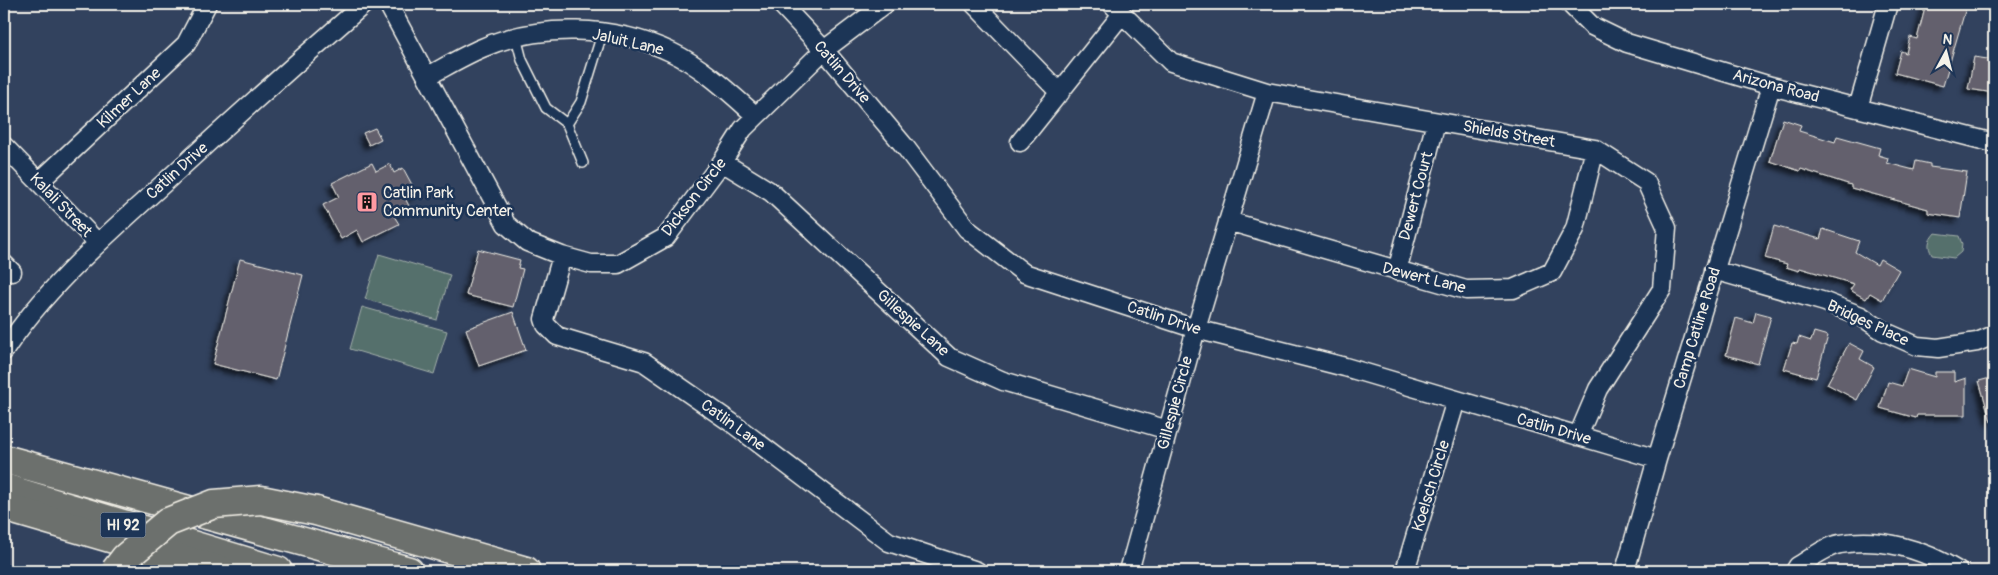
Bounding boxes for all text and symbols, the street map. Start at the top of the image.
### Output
street label: Jaluit Lane [590,24,666,60]
north arrow [1920,28,1970,78]
text: N [1942,31,1953,49]
street label: Catlin Drive [809,37,875,107]
street label: Kilmer Lane [93,63,165,133]
street label: Arizona Road [1731,65,1821,107]
street label: Shields Street [1461,116,1557,152]
street label: Catlin Drive [142,138,212,204]
street label: Dewert Court [1395,149,1438,243]
street label: Dickson Circle [657,154,731,240]
street label: Kalali Street [25,169,97,242]
place label: Catlin Park Community Center [383,183,513,221]
building icon: Catlin Park Community Center [355,190,379,214]
street label: Dewert Lane [1380,258,1468,298]
street label: Camp Catline Road [1669,265,1725,391]
street label: Gillespie Lane [873,285,954,361]
street label: Bridges Place [1824,295,1912,351]
street label: Catlin Drive [1125,297,1204,339]
street label: Gillespie Circle [1153,354,1197,452]
street label: Catlin Lane [697,395,769,455]
street label: Catlin Drive [1514,409,1594,449]
street label: Koelsch Circle [1408,438,1454,534]
road number: HI 92 [100,512,146,538]

